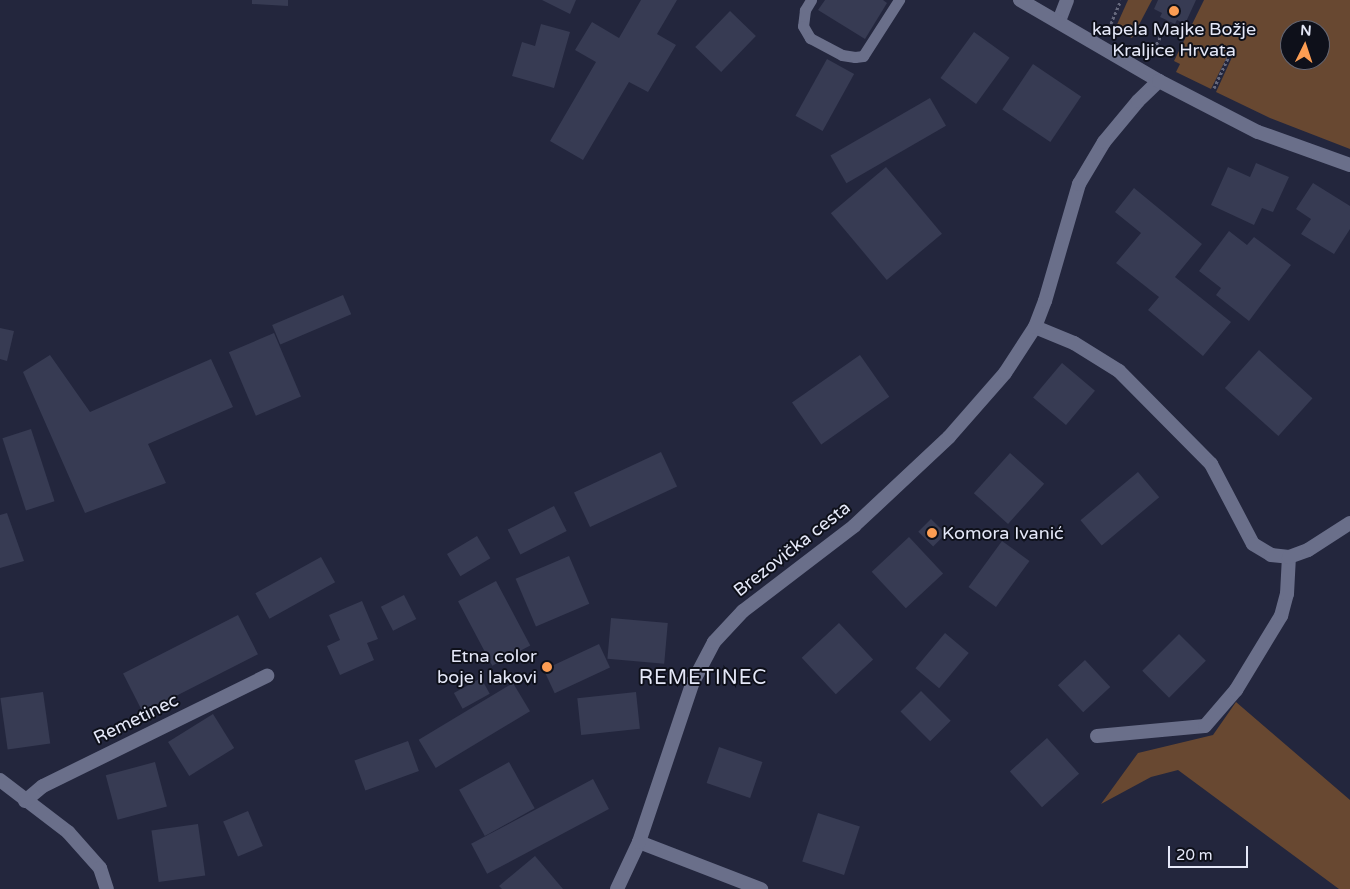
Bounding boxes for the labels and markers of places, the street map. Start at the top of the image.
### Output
marker: kapela Majke Božje Kraljice Hrvata [1168,5,1180,17]
place label: kapela Majke Božje Kraljice Hrvata [1092,19,1256,62]
place label: Komora Ivanić [942,522,1064,544]
marker: Komora Ivanić [926,527,938,539]
place label: Etna color boje i lakovi [437,646,537,689]
marker: Etna color boje i lakovi [541,661,553,673]

